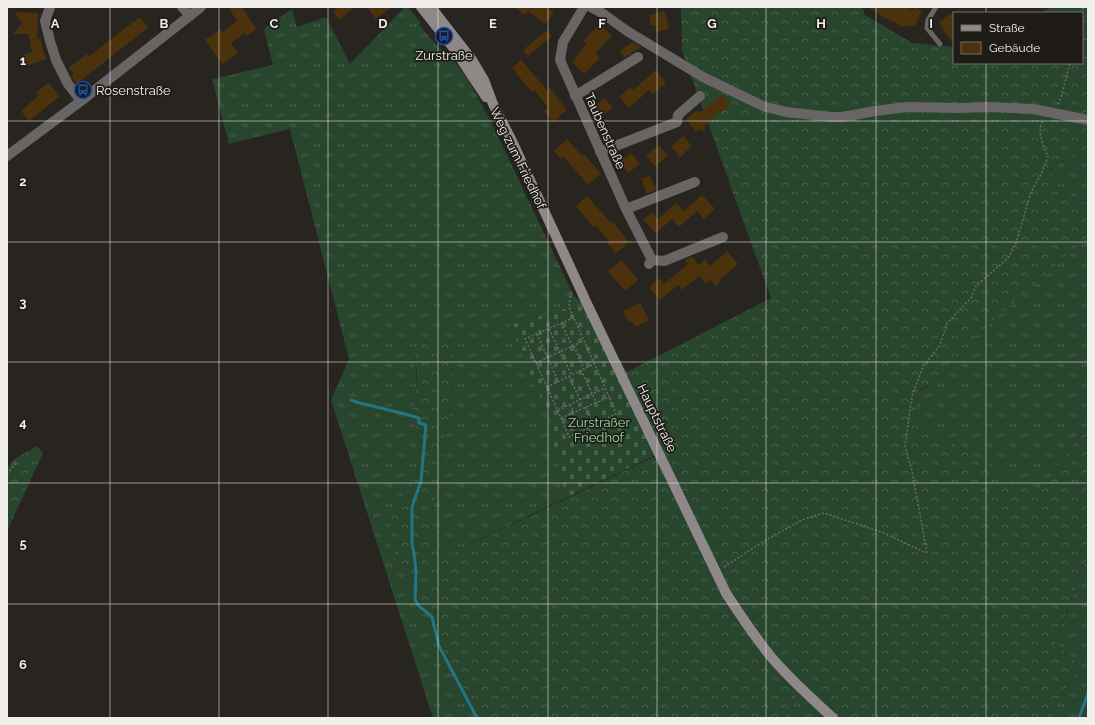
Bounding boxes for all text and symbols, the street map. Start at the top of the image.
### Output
legend [953,12,1083,64]
text: A [51,16,60,31]
text: B [160,16,169,31]
text: C [270,16,279,31]
text: D [378,16,388,31]
text: E [489,16,497,31]
text: F [598,16,606,31]
text: G [707,16,717,31]
text: H [816,16,826,31]
text: I [929,16,933,31]
text: Straße [989,21,1025,35]
bus stop icon: Zurstraße [434,26,454,46]
text: Gebäude [989,41,1040,55]
place label: Zurstraße [415,48,473,63]
text: 1 [20,53,27,68]
bus stop icon: Rosenstraße [73,80,93,100]
place label: Rosenstraße [96,83,171,98]
street label: Taubenstraße [582,91,629,172]
street label: Weg zum Friedhof [487,105,549,212]
text: 2 [19,174,27,189]
text: 3 [19,295,27,310]
street label: Hauptstraße [634,382,680,455]
text: 4 [19,415,27,430]
park label: Zurstraßer Friedhof [568,415,630,445]
text: 5 [19,536,27,551]
text: 6 [19,657,27,672]

